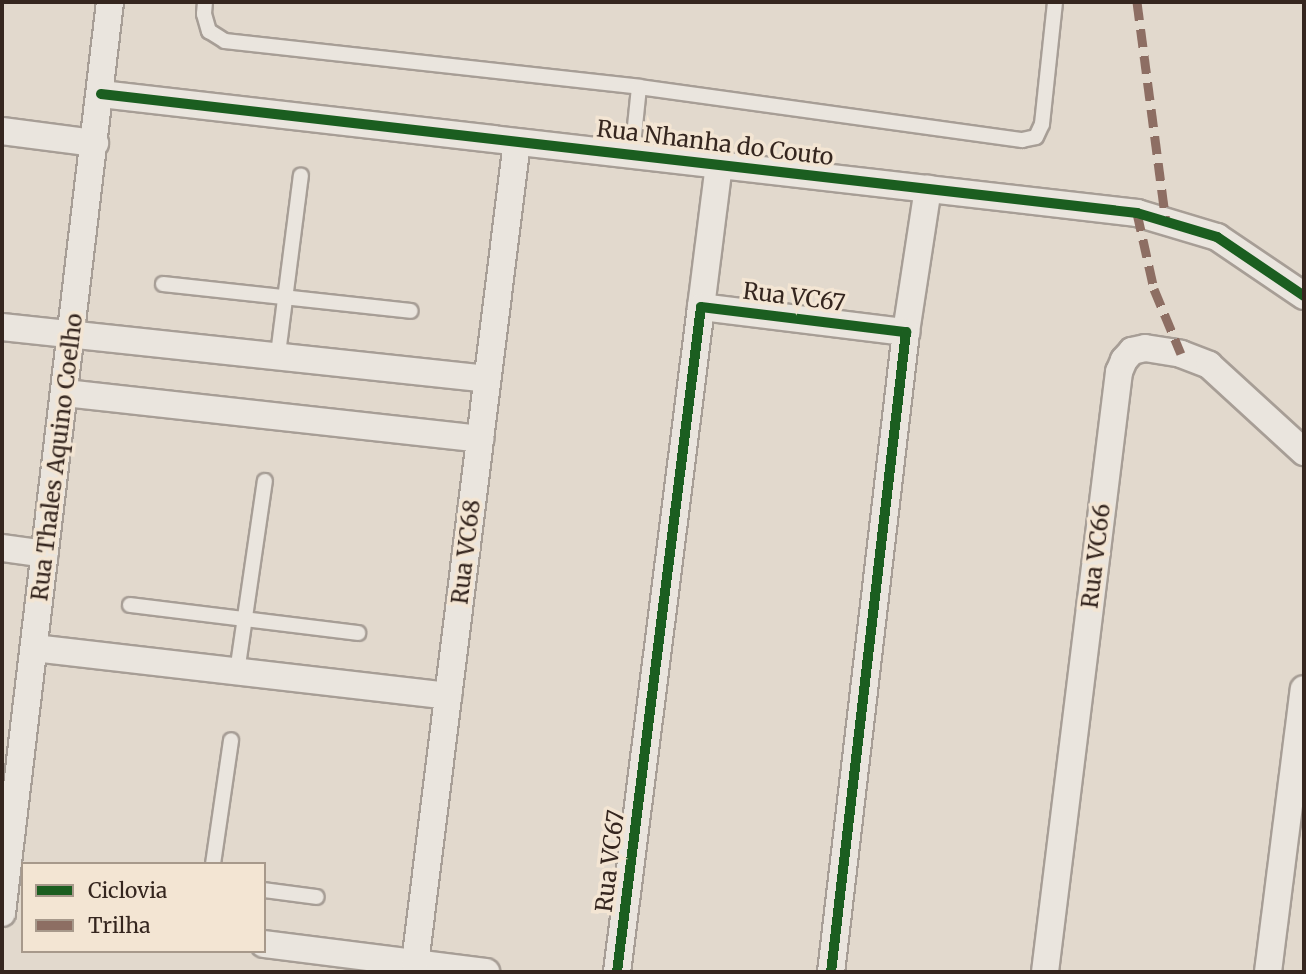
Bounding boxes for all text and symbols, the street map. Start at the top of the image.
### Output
street label: Rua Nhanha do Couto [595,115,835,171]
street label: Rua VC67 [741,277,847,317]
street label: Rua Thales Aquino Coelho [26,312,88,602]
street label: Rua VC68 [446,498,486,606]
street label: Rua VC66 [1076,502,1116,610]
street label: Rua VC67 [590,808,630,914]
legend [21,862,266,953]
text: Ciclovia [88,877,167,904]
text: Trilha [88,912,150,939]

